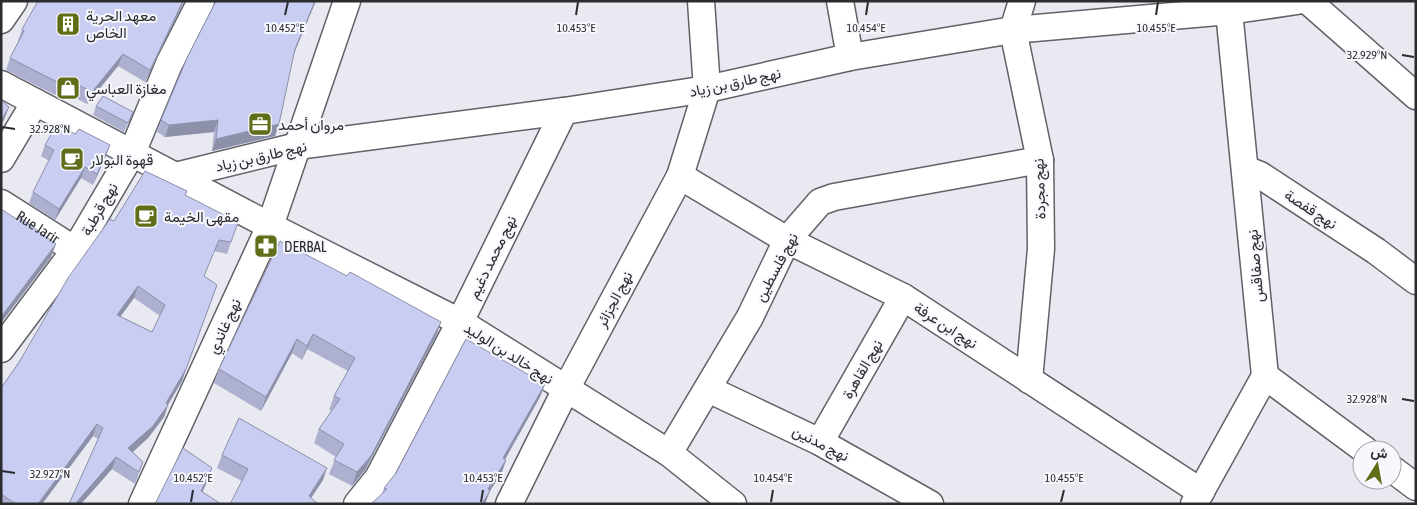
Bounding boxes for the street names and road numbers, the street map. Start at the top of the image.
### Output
street label: نهج طارق بن زياد [688,64,783,103]
street label: نهج طارق بن زياد [214,137,309,178]
street label: نهج مجردة [1029,158,1052,220]
street label: نهج قرطبة [77,179,124,240]
street label: نهج قفصة [1280,186,1340,235]
street label: Rue Jarir [13,207,63,247]
street label: نهج محمد دغيم [464,212,522,303]
street label: نهج صفاقس [1243,228,1270,303]
street label: نهج فلسطين [751,230,804,306]
street label: نهج الجزائر [592,268,638,332]
street label: نهج غاندي [204,296,249,358]
street label: نهج ابن عرفة [909,298,981,354]
street label: نهج خالد بن الوليد [460,319,557,390]
street label: نهج القاهرة [838,336,888,403]
street label: نهج مدنين [789,422,852,467]

